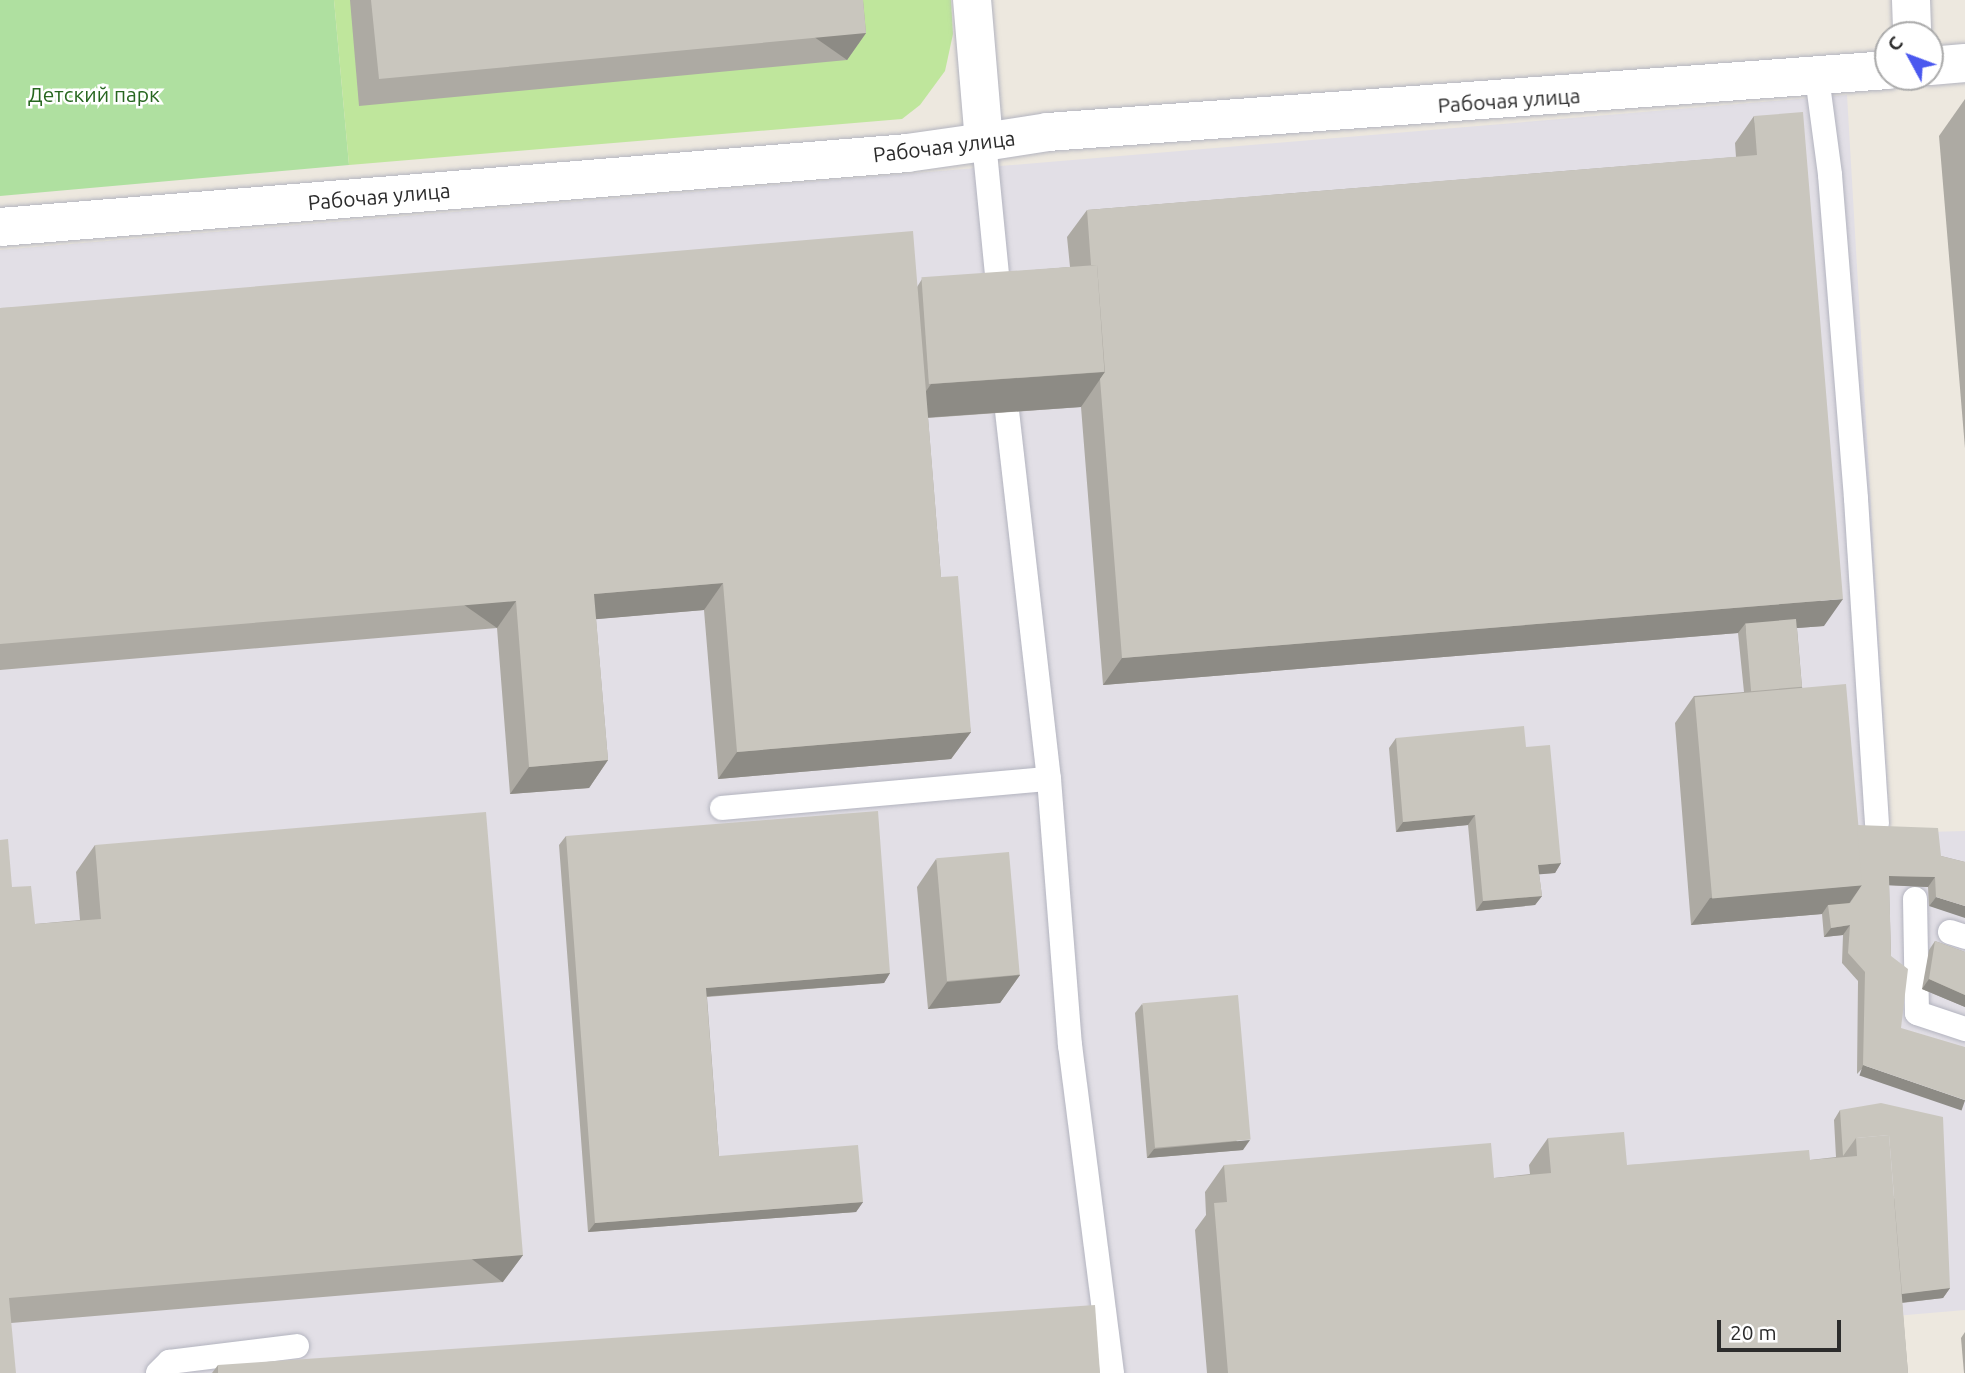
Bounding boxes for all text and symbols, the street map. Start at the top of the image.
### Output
north arrow [1874,21,1944,91]
text: С [1882,32,1907,55]
park label: Детский парк [28,81,160,107]
street label: Рабочая улица [1437,82,1581,118]
street label: Рабочая улица [871,125,1017,167]
street label: Рабочая улица [307,177,451,215]
scale bar [1720,1306,1844,1350]
text: 20 m [1730,1320,1777,1344]

